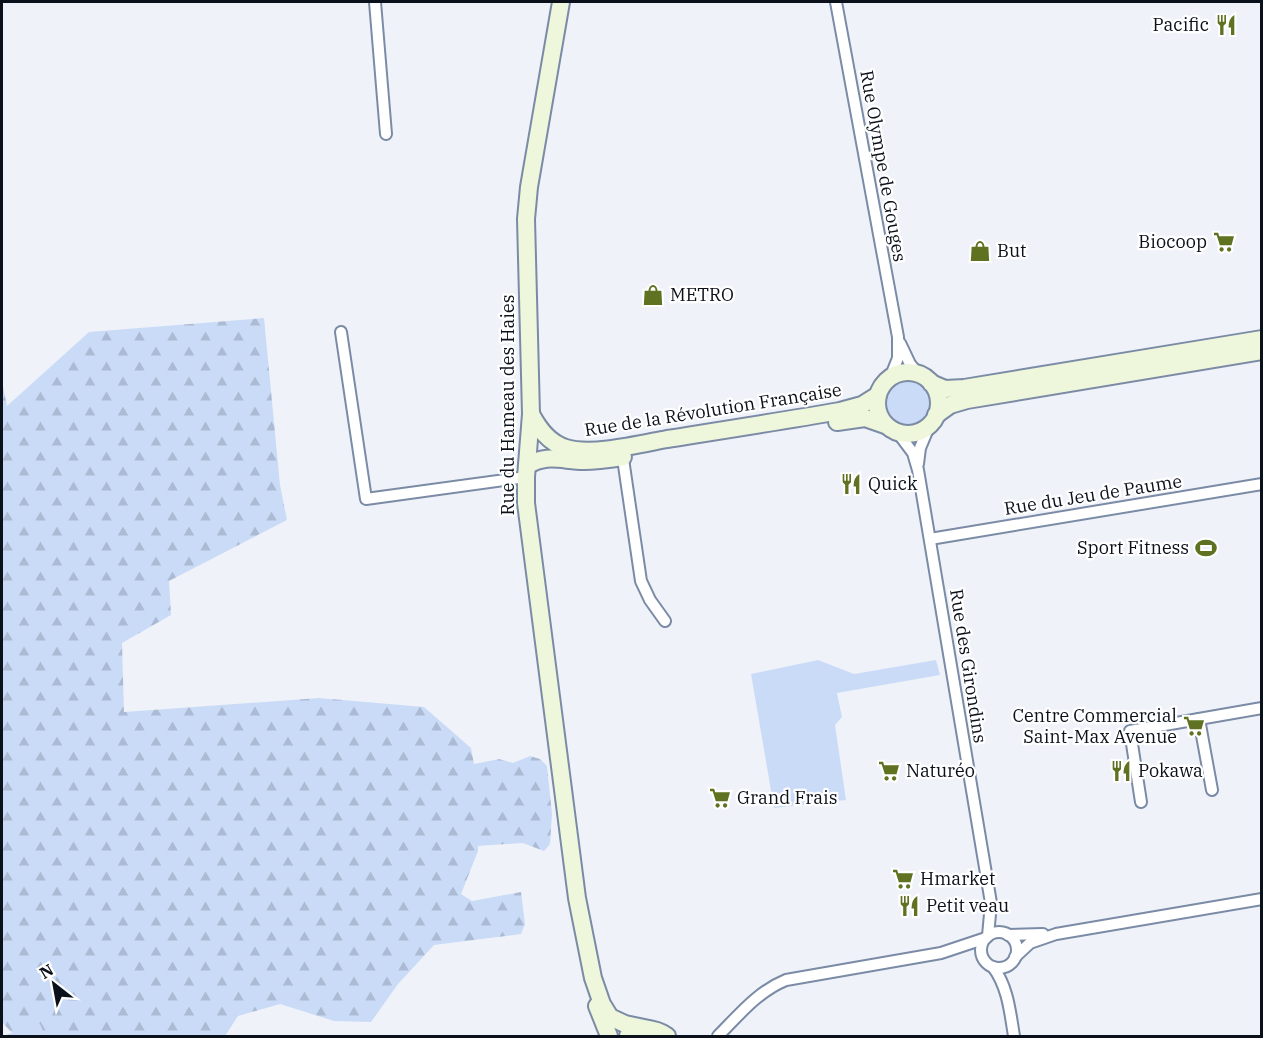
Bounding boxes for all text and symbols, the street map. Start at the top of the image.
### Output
place label: Pacific [1153,13,1209,36]
restaurant icon: Pacific [1214,13,1238,37]
street label: Rue Olympe de Gouges [855,68,912,264]
place label: Biocoop [1138,230,1207,253]
supermarket icon: Biocoop [1212,230,1236,254]
shop icon: But [968,239,992,263]
place label: But [997,239,1026,262]
shop icon: METRO [641,283,665,307]
place label: METRO [670,283,734,306]
street label: Rue du Hameau des Haies [496,295,519,515]
street label: Rue de la Révolution Française [583,378,843,441]
street label: Rue du Jeu de Paume [1002,469,1183,520]
restaurant icon: Quick [839,472,863,496]
place label: Quick [868,472,918,495]
place label: Sport Fitness [1077,536,1189,559]
sports icon: Sport Fitness [1194,536,1218,560]
street label: Rue des Girondins [945,587,992,745]
place label: Centre Commercial Saint-Max Avenue [1012,704,1177,748]
supermarket icon: Centre Commercial Saint-Max Avenue [1182,714,1206,738]
supermarket icon: Naturéo [877,759,901,783]
place label: Naturéo [906,759,975,782]
restaurant icon: Pokawa [1109,759,1133,783]
place label: Pokawa [1138,759,1203,782]
supermarket icon: Grand Frais [708,786,732,810]
place label: Grand Frais [737,786,837,809]
supermarket icon: Hmarket [891,867,915,891]
place label: Hmarket [920,867,995,890]
restaurant icon: Petit veau [897,894,921,918]
place label: Petit veau [926,894,1009,917]
north arrow [24,954,84,1014]
text: N [36,959,57,983]

